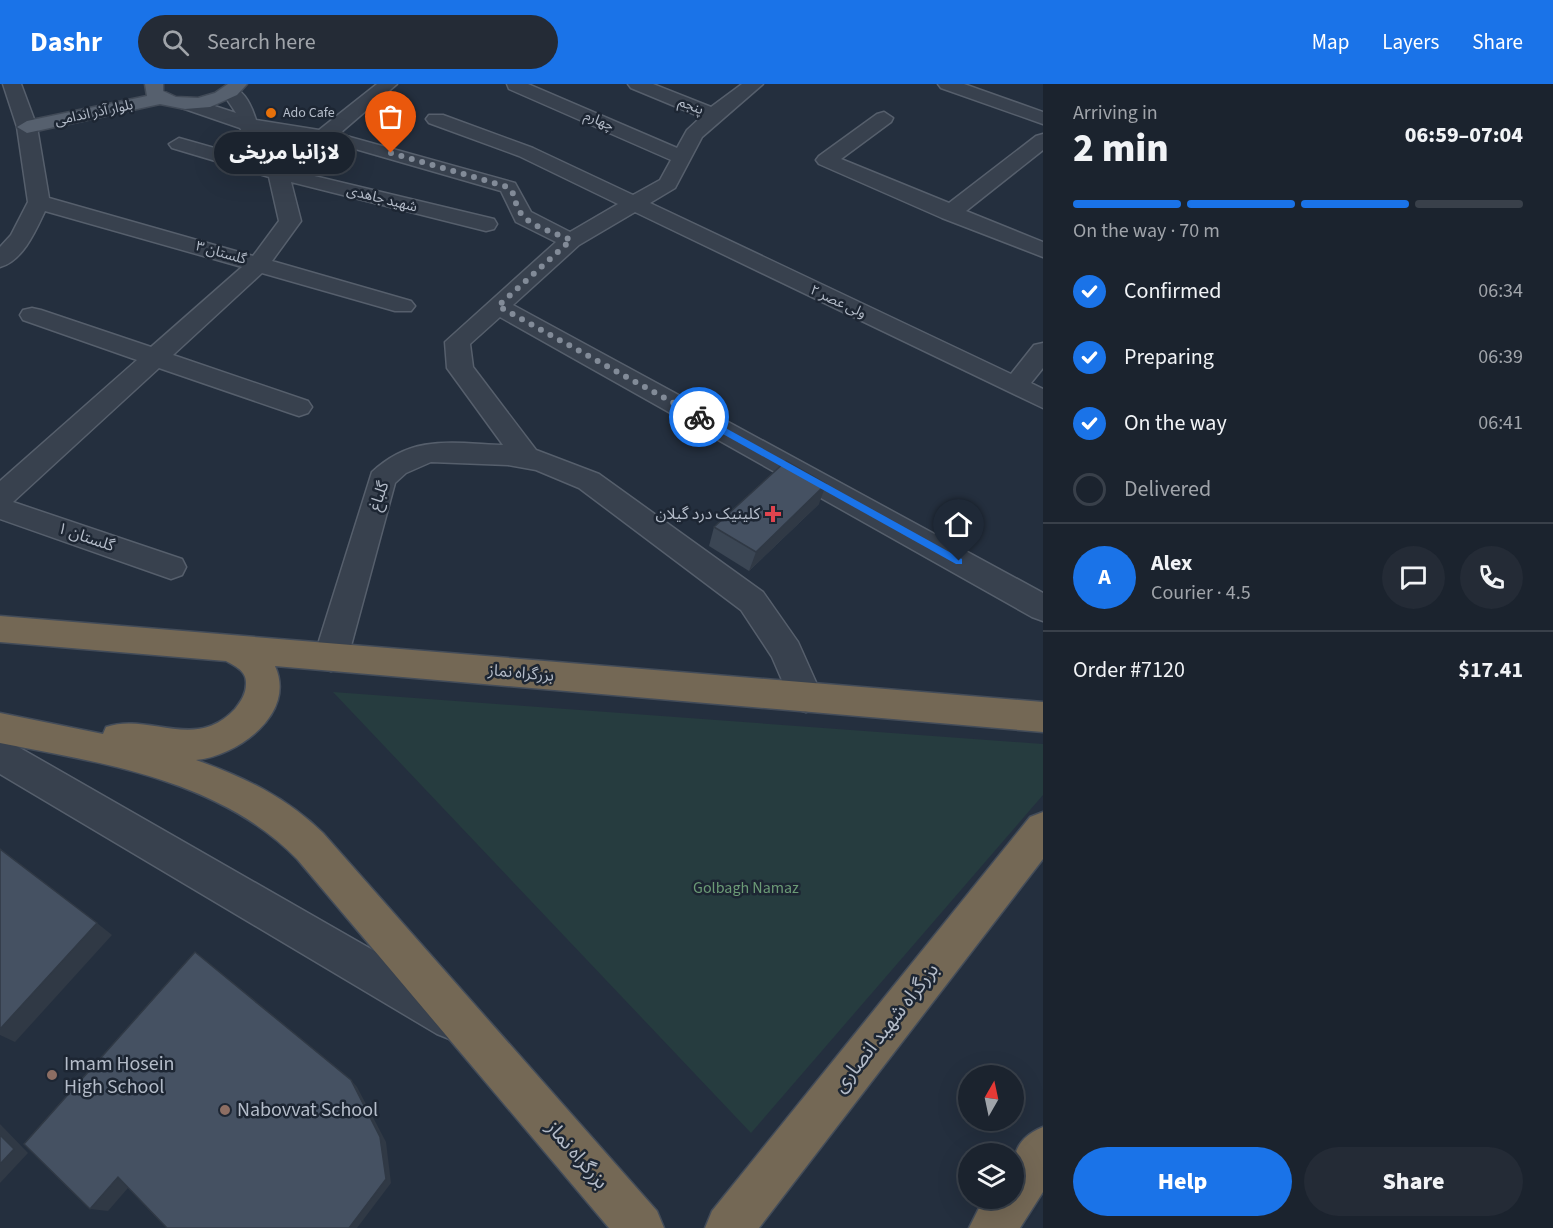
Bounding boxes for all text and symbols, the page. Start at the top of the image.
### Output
search box [138,15,558,69]
text: Dashr [30,22,102,62]
icon: search [159,26,192,59]
text: Search here [207,26,316,58]
text: Map [1312,27,1349,57]
text: Layers [1382,27,1439,57]
text: Share [1472,27,1523,57]
pin [365,91,416,153]
street label: پنجم [675,92,707,120]
street label: بلوار آذر اندامی [53,95,135,131]
text: Arriving in [1073,99,1158,127]
icon: bag [374,100,407,133]
place label: Ado Cafe [283,103,335,123]
marker: Ado Cafe [264,106,278,120]
street label: چهارم [581,106,617,136]
text: 06:59–07:04 [1405,119,1523,151]
text: 2 min [1073,121,1169,177]
callout: لازانیا مریخی [214,132,355,174]
text: لازانیا مریخی [229,139,340,167]
street label: شهید جاهدی [345,181,419,217]
text: On the way · 70 m [1073,217,1220,245]
street label: گلستان ۳ [193,236,249,270]
icon: check [1073,275,1106,308]
text: Confirmed [1124,275,1221,307]
text: 06:34 [1478,277,1523,305]
street label: ولی عصر ۲ [807,280,869,324]
icon: check [1073,341,1106,374]
text: Preparing [1124,341,1214,373]
text: 06:39 [1478,343,1523,371]
courier [669,387,729,447]
icon: bike [683,401,716,434]
icon: check [1073,407,1106,440]
text: On the way [1124,407,1227,439]
text: 06:41 [1478,409,1523,437]
text: Delivered [1124,473,1211,505]
street label: گلباغ [364,478,395,514]
pin [933,499,984,561]
place label: کلینیک درد گیلان [655,503,760,525]
marker: کلینیک درد گیلان [764,505,782,523]
icon: home [942,508,975,541]
street label: گلستان ۱ [55,517,118,557]
button: chat [1382,546,1445,609]
button: phone [1460,546,1523,609]
text: Alex [1151,547,1192,579]
text: A [1098,561,1111,593]
text: Courier · 4.5 [1151,579,1251,607]
text: Order #7120 [1073,654,1185,686]
text: $17.41 [1458,654,1523,686]
street label: بزرگراه نماز [486,659,555,687]
park label: Golbagh Namaz [693,877,799,899]
street label: بزرگراه شهید انصاری [826,957,946,1099]
place label: Imam Hosein High School [64,1050,175,1101]
north arrow [958,1065,1024,1131]
map controls [958,1065,1024,1209]
marker: Imam Hosein High School [45,1068,59,1082]
place label: Nabovvat School [237,1096,378,1124]
marker: Nabovvat School [218,1103,232,1117]
street label: بزرگراه نماز [539,1114,615,1195]
button: layers [958,1143,1024,1209]
button: Help [1073,1147,1292,1216]
button: Share [1304,1147,1523,1216]

